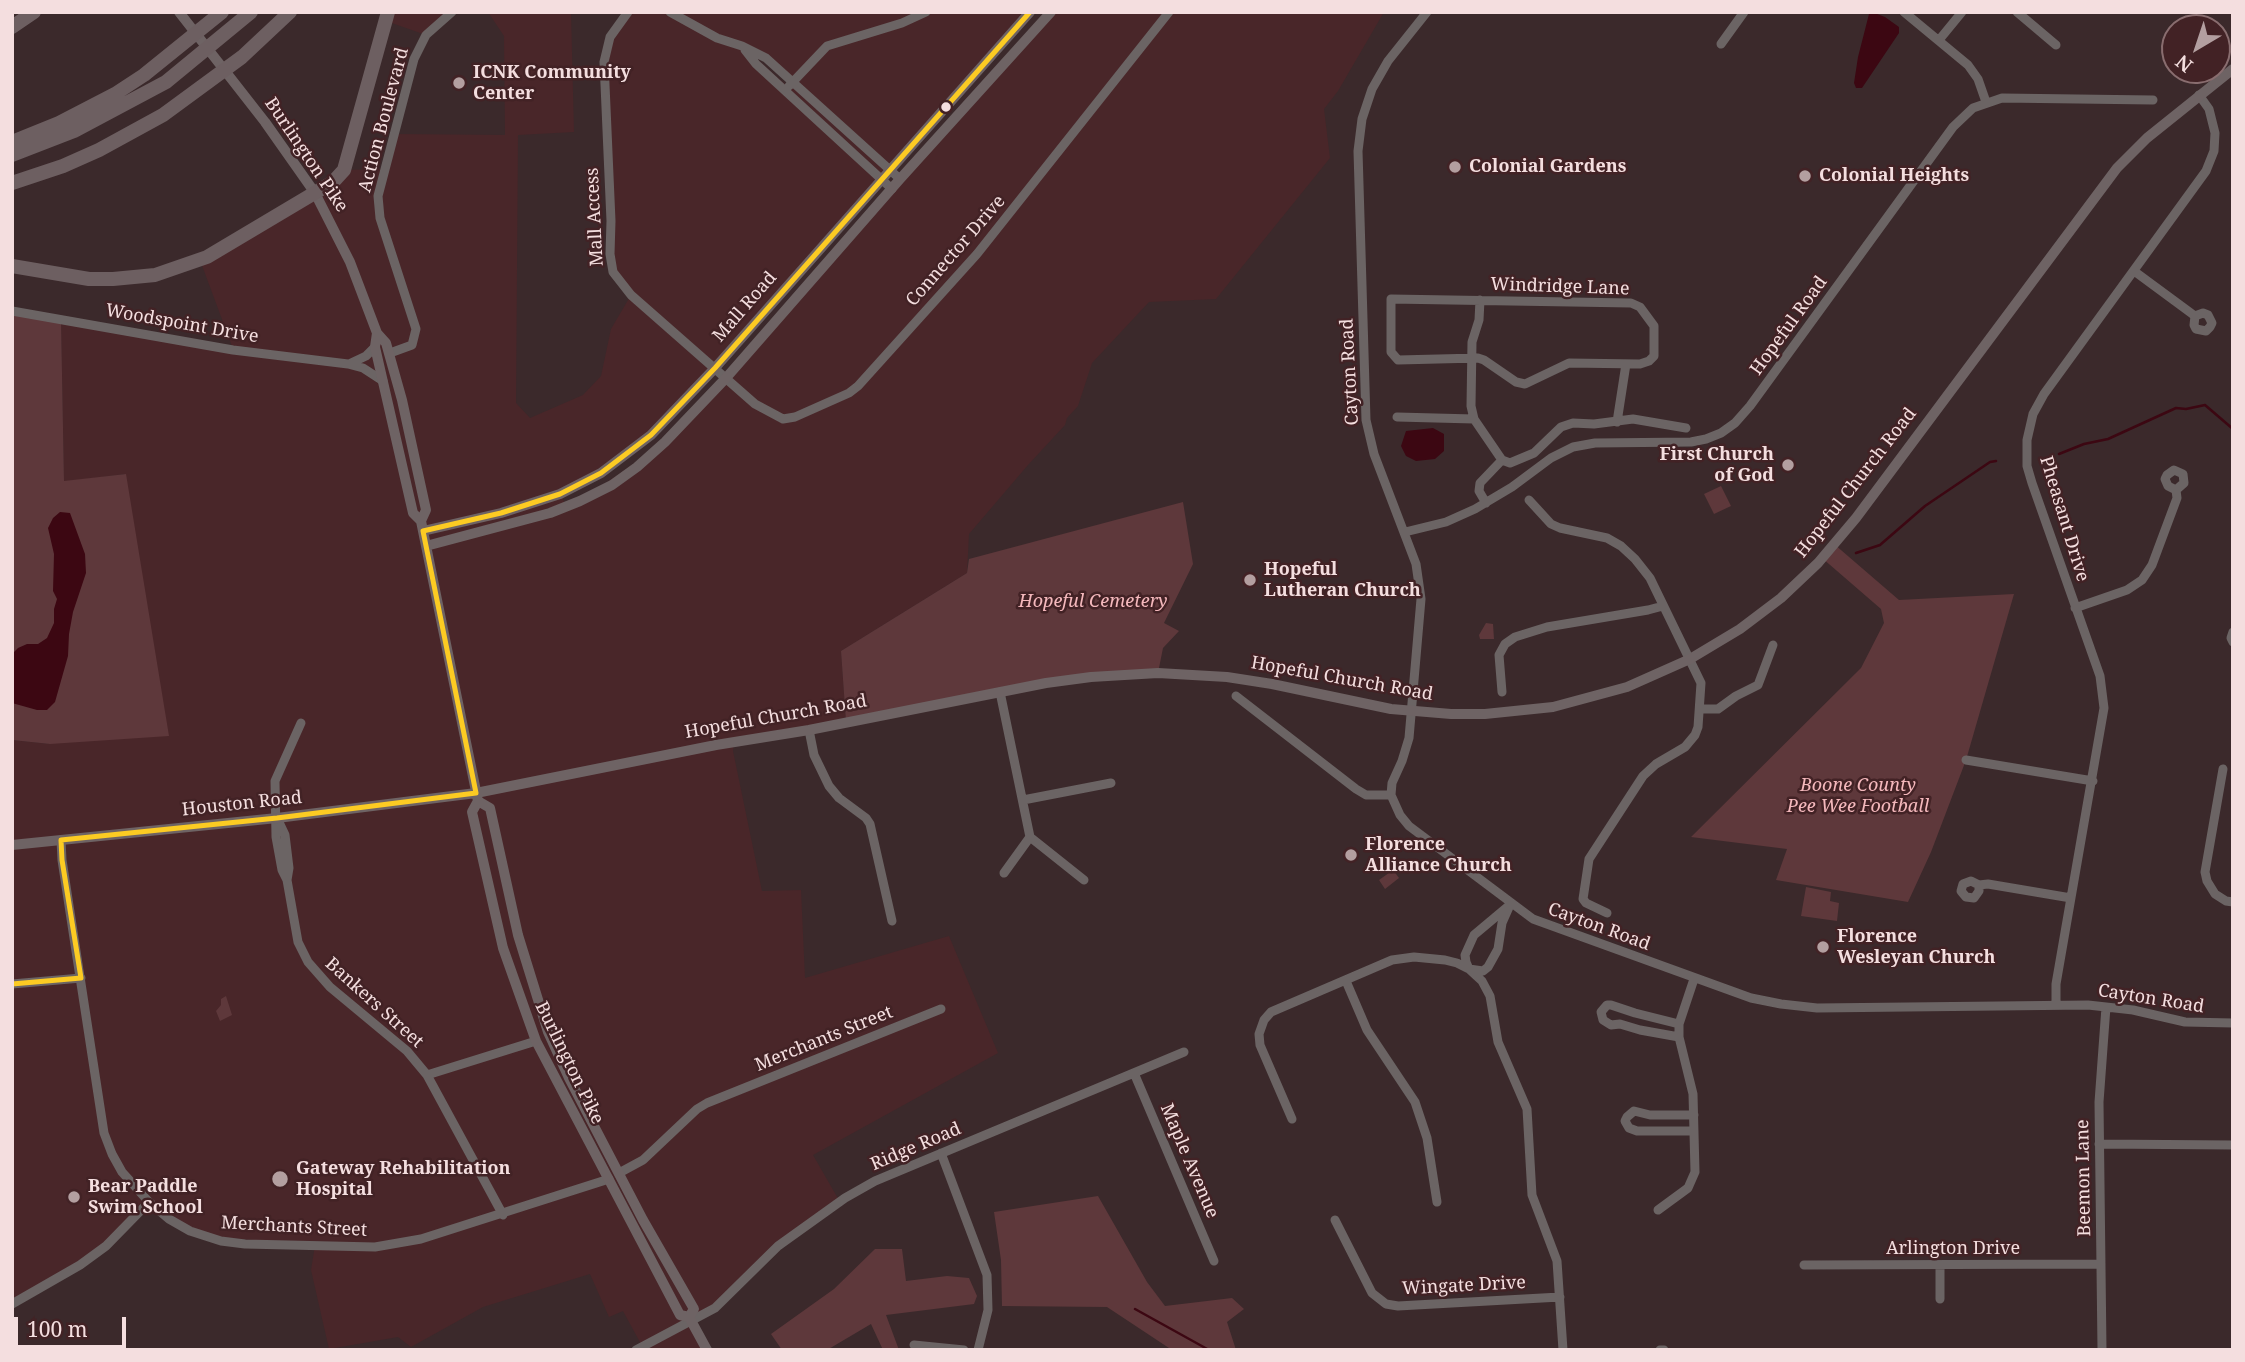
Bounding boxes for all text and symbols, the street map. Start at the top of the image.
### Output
north arrow [2161,14,2231,84]
street label: Action Boulevard [354,45,414,195]
text: N [2170,49,2198,79]
place label: ICNK Community Center [473,62,631,104]
marker: ICNK Community Center [451,75,467,91]
street label: Burlington Pike [260,94,352,216]
unlabelled marker [939,100,953,114]
place label: Colonial Gardens [1469,156,1626,178]
marker: Colonial Gardens [1447,159,1463,175]
place label: Colonial Heights [1819,165,1969,187]
street label: Mall Access [582,167,608,267]
marker: Colonial Heights [1797,168,1813,184]
street label: Connector Drive [902,191,1010,311]
street label: Mall Road [709,267,781,347]
street label: Hopeful Road [1746,272,1832,380]
street label: Windridge Lane [1490,274,1630,300]
street label: Woodspoint Drive [104,300,260,348]
street label: Cayton Road [1336,318,1364,426]
street label: Hopeful Church Road [1791,404,1921,562]
place label: First Church of God [1659,444,1774,486]
street label: Pheasant Drive [2035,454,2093,584]
marker: First Church of God [1780,457,1796,473]
place label: Hopeful Lutheran Church [1264,559,1421,602]
marker: Hopeful Lutheran Church [1242,572,1258,588]
park label: Hopeful Cemetery [1018,591,1168,613]
street label: Hopeful Church Road [1249,652,1435,706]
street label: Hopeful Church Road [683,690,869,744]
park label: Boone County Pee Wee Football [1787,775,1929,818]
street label: Houston Road [181,787,303,821]
place label: Florence Alliance Church [1365,834,1512,876]
marker: Florence Alliance Church [1343,847,1359,863]
street label: Cayton Road [1545,898,1653,956]
place label: Florence Wesleyan Church [1837,926,1996,968]
marker: Florence Wesleyan Church [1815,939,1831,955]
street label: Bankers Street [320,953,428,1053]
street label: Cayton Road [2096,980,2206,1018]
street label: Burlington Pike [530,998,608,1128]
street label: Merchants Street [752,1002,896,1076]
street label: Maple Avenue [1155,1100,1223,1222]
street label: Ridge Road [868,1118,964,1176]
street label: Beemon Lane [2072,1119,2096,1237]
place label: Gateway Rehabilitation Hospital [296,1158,511,1200]
marker: Gateway Rehabilitation Hospital [270,1169,290,1189]
place label: Bear Paddle Swim School [88,1176,203,1218]
marker: Bear Paddle Swim School [66,1189,82,1205]
street label: Merchants Street [220,1212,368,1242]
street label: Arlington Drive [1886,1238,2020,1260]
street label: Wingate Drive [1401,1272,1527,1300]
scale bar [18,1302,130,1346]
text: 100 m [27,1315,88,1343]

